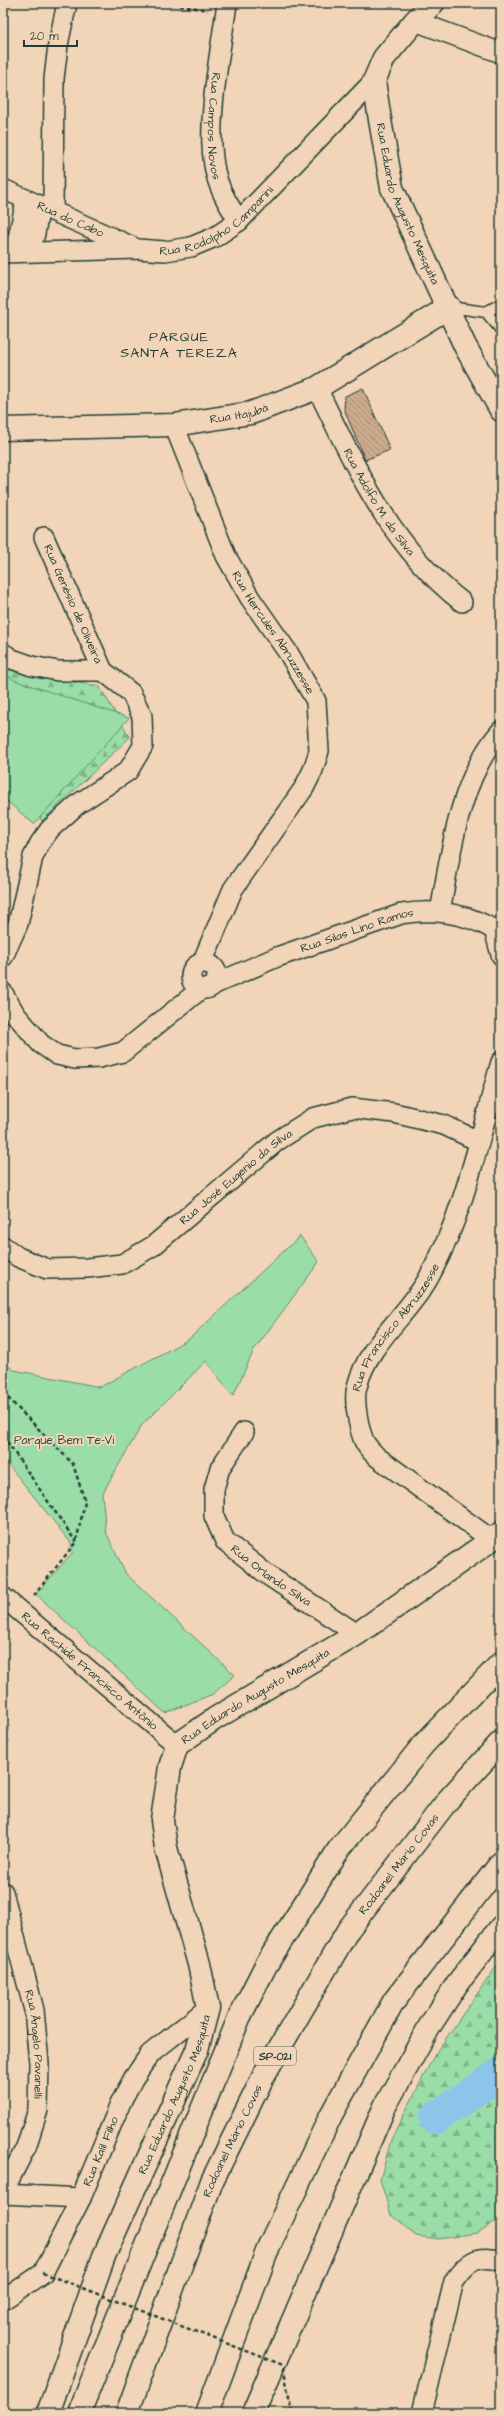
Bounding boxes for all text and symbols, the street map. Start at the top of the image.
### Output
scale bar [24,22,77,48]
text: 20 m [30,28,59,45]
street label: Rua Campos Novos [203,72,225,181]
street label: Rua Eduardo Augusto Mesquita [372,121,444,287]
street label: Rua Rodolpho Camparini [159,182,277,260]
street label: Rua do Cabo [35,197,107,242]
district label: PARQUE SANTA TEREZA [120,327,238,363]
street label: Rua Itajubá [208,399,271,428]
street label: Rua Adolfo M. da Silva [339,445,419,559]
street label: Rua Genésio de Oliveira [40,541,107,666]
street label: Rua Hercules Abruzzesse [228,568,319,698]
street label: Rua Silas Lino Ramos [298,904,414,957]
street label: Rua José Eugenio da Silva [176,1125,296,1229]
street label: Rua Francisco Abruzzesse [348,1260,444,1394]
park label: Parque Bem Te-Vi [14,1432,114,1449]
street label: Rua Orlando Silva [227,1540,315,1610]
street label: Rua Rachide Francisco Antônio [18,1608,162,1734]
street label: Rua Eduardo Augusto Mesquita [178,1644,333,1748]
street label: Rodoanel Mário Covas [354,1810,443,1918]
street label: Rua Ângelo Pavanelli [20,1988,48,2099]
street label: Rua Eduardo Augusto Mesquita [134,2013,214,2177]
road number: SP-021 [254,2047,296,2065]
street label: Rodoanel Mário Covas [198,2082,267,2200]
street label: Rua Kalil Filho [78,2114,123,2189]

